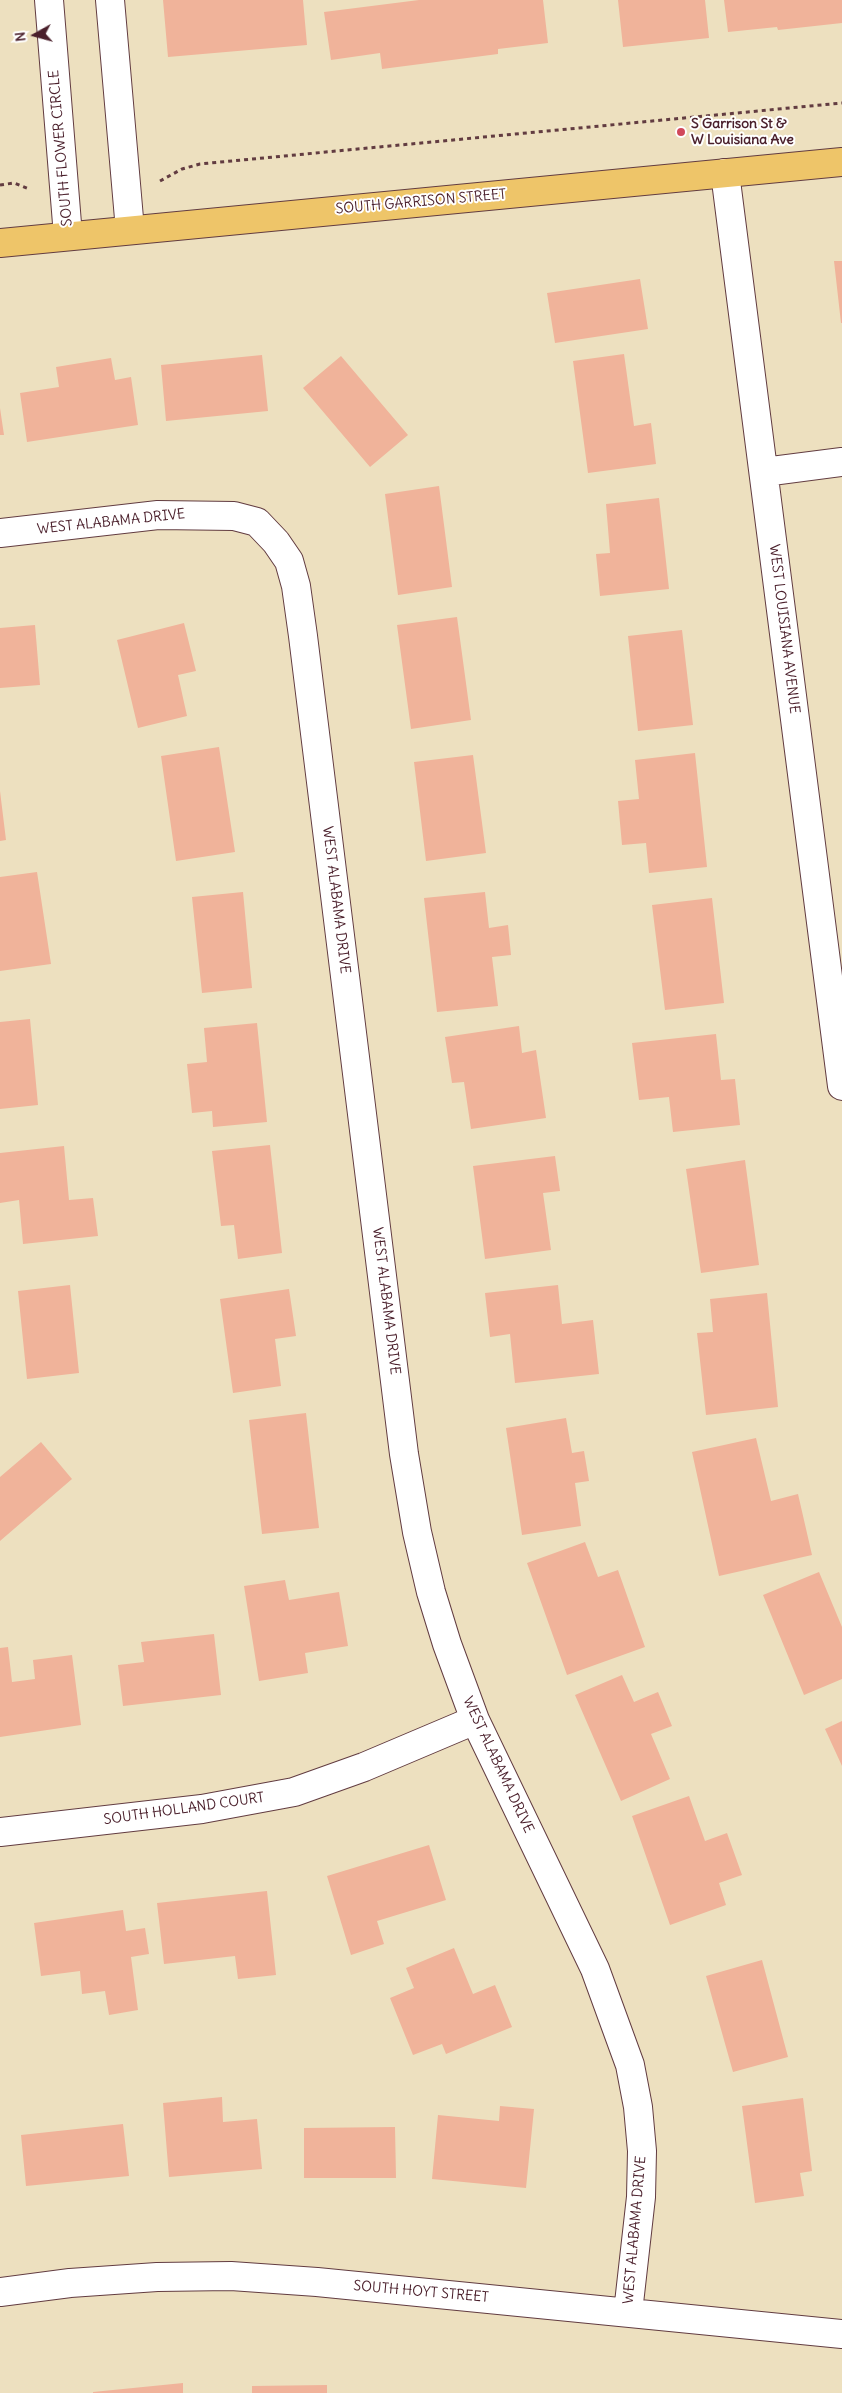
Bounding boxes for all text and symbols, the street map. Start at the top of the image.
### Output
north arrow [10,10,60,60]
text: N [11,31,30,43]
street label: SOUTH FLOWER CIRCLE [46,69,76,227]
place label: S Garrison St & W Louisiana Ave [691,116,794,148]
marker: S Garrison St & W Louisiana Ave [675,126,687,138]
street label: SOUTH GARRISON STREET [335,186,507,218]
street label: WEST ALABAMA DRIVE [36,506,186,538]
street label: WEST LOUISIANA AVENUE [765,543,803,715]
street label: WEST ALABAMA DRIVE [319,825,353,975]
street label: WEST ALABAMA DRIVE [369,1226,403,1376]
street label: WEST ALABAMA DRIVE [459,1694,537,1836]
street label: SOUTH HOLLAND COURT [103,1789,265,1829]
street label: WEST ALABAMA DRIVE [620,2155,650,2305]
street label: SOUTH HOYT STREET [353,2278,489,2306]

